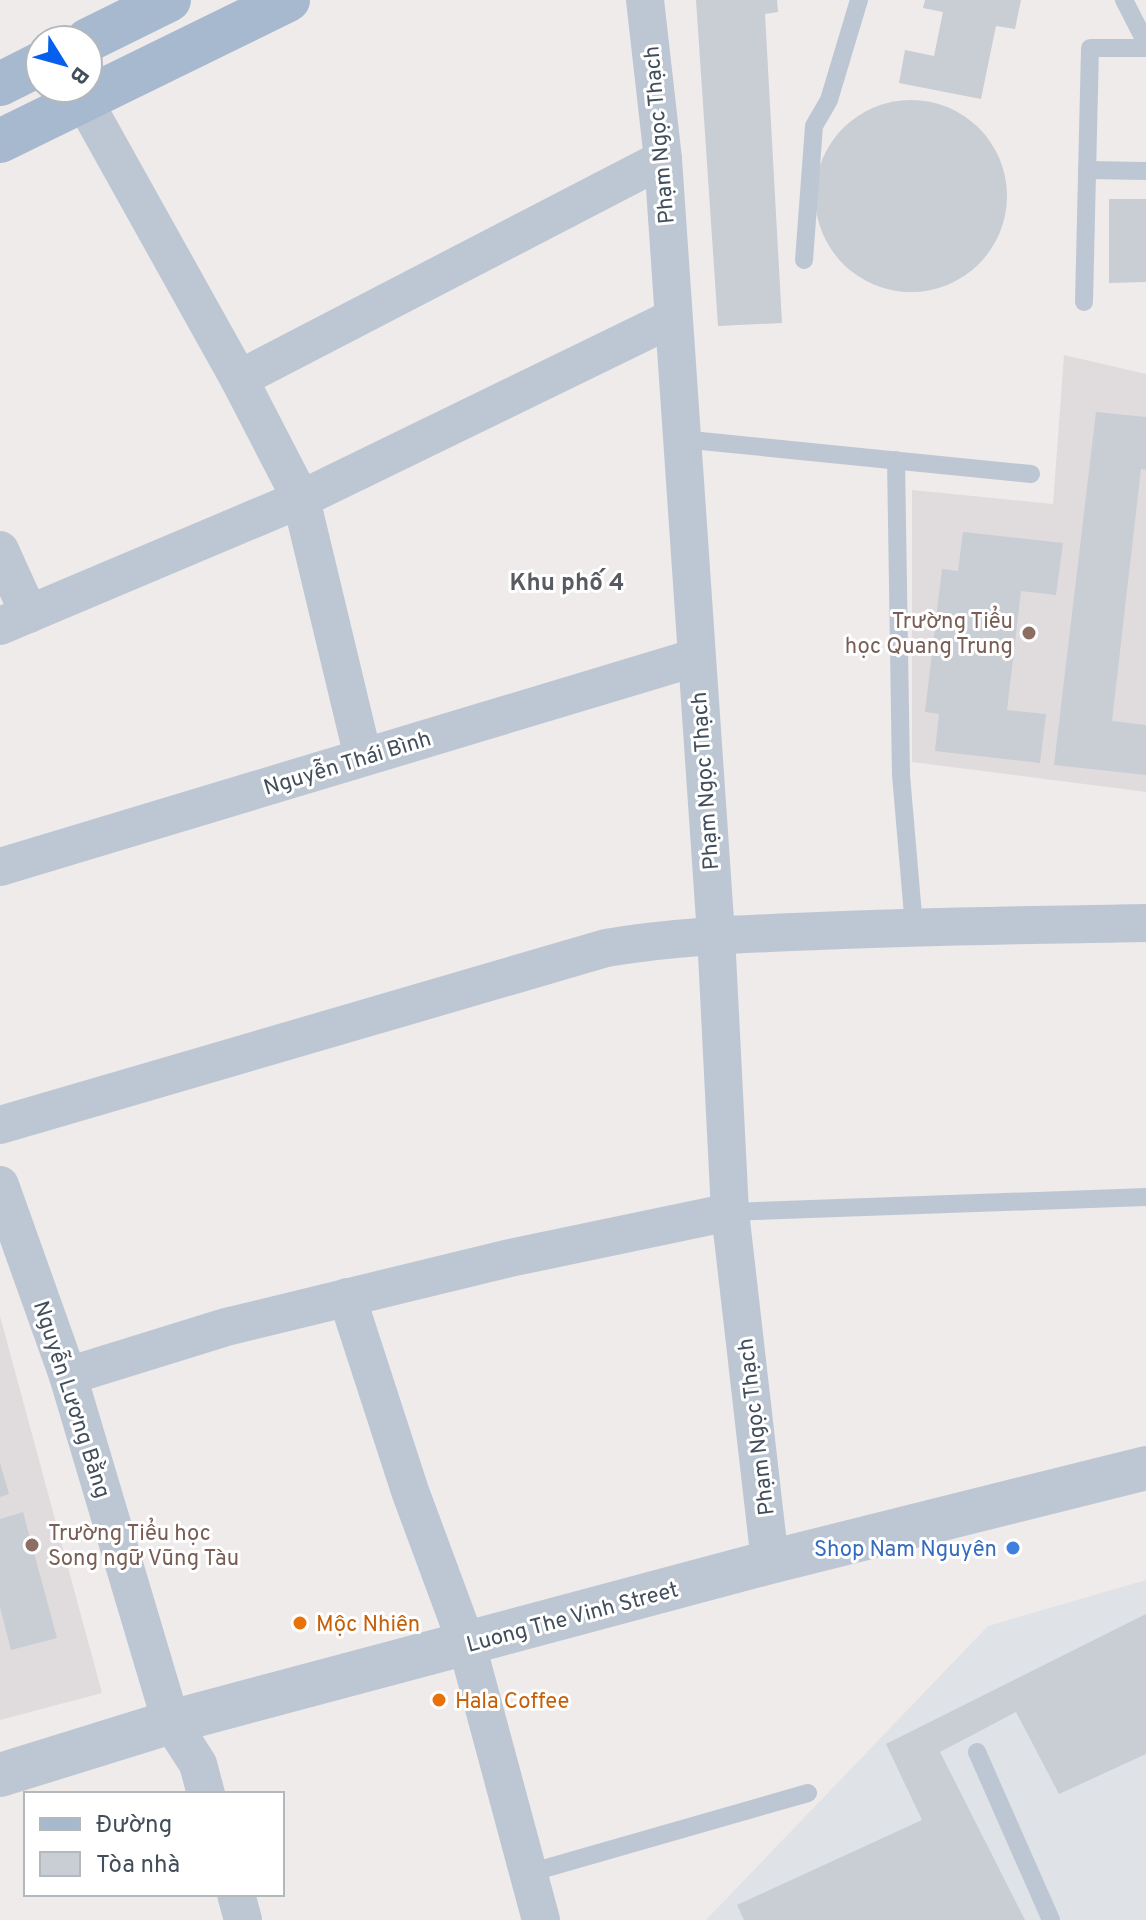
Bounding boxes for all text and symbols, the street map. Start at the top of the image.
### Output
north arrow [24,24,104,104]
street label: Phạm Ngọc Thạch [639,45,682,225]
text: B [63,60,93,89]
district label: Khu phố 4 [510,568,624,599]
place label: Trường Tiểu học Quang Trung [845,605,1013,661]
marker: Trường Tiểu học Quang Trung [1020,624,1038,642]
street label: Phạm Ngọc Thạch [687,691,726,871]
street label: Nguyễn Thái Bình [260,724,435,803]
street label: Nguyễn Lương Bằng [26,1297,118,1502]
street label: Phạm Ngọc Thạch [733,1336,782,1517]
place label: Trường Tiểu học Song ngữ Vũng Tàu [48,1517,239,1573]
marker: Trường Tiểu học Song ngữ Vũng Tàu [23,1536,41,1554]
place label: Shop Nam Nguyên [814,1537,997,1564]
marker: Shop Nam Nguyên [1004,1539,1022,1557]
street label: Luong The Vinh Street [464,1577,682,1660]
place label: Mộc Nhiên [316,1612,420,1639]
marker: Mộc Nhiên [291,1614,309,1632]
place label: Hala Coffee [455,1689,569,1716]
marker: Hala Coffee [430,1691,448,1709]
legend [24,1792,284,1896]
text: Đường [96,1811,172,1841]
text: Tòa nhà [96,1851,180,1881]

